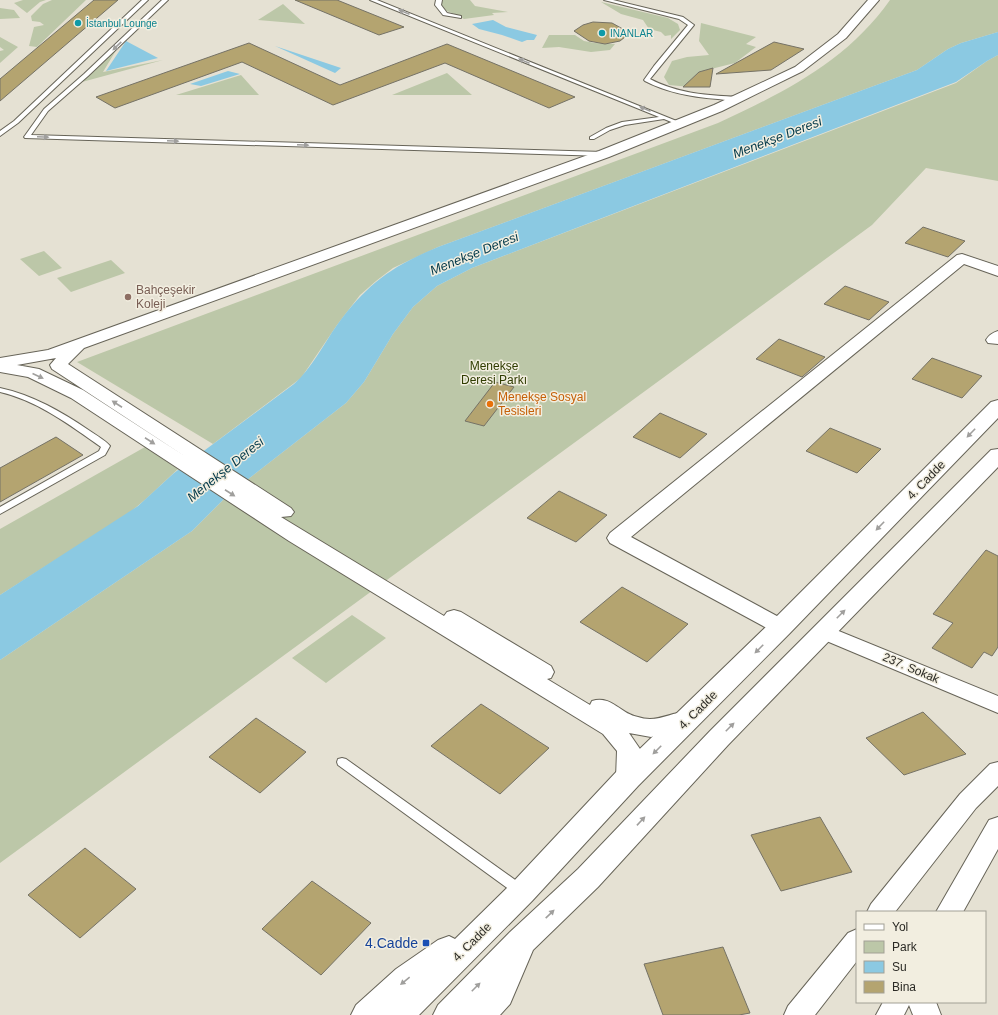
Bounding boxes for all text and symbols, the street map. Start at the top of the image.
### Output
one-way arrow [397,9,409,15]
place label: İstanbul Lounge [86,17,158,29]
marker: İstanbul Lounge [73,18,83,28]
marker: INANLAR [597,28,607,38]
place label: INANLAR [610,28,653,39]
one-way arrow [112,41,122,51]
one-way arrow [518,57,530,63]
one-way arrow [640,106,651,112]
water label: Menekşe Deresi [731,113,825,161]
one-way arrow [37,134,49,141]
one-way arrow [167,138,180,144]
one-way arrow [297,142,310,148]
water label: Menekşe Deresi [428,229,522,278]
place label: Bahçeşekir Koleji [136,283,195,311]
marker: Bahçeşekir Koleji [123,292,133,302]
park label: Menekşe Deresi Parkı [461,359,527,387]
one-way arrow [32,373,43,379]
place label: Menekşe Sosyal Tesisleri [498,390,586,418]
marker: Menekşe Sosyal Tesisleri [485,399,495,409]
one-way arrow [111,400,123,407]
one-way arrow [966,428,976,438]
water label: Menekşe Deresi [184,433,267,505]
one-way arrow [145,437,155,445]
street label: 4. Cadde [904,457,948,502]
one-way arrow [225,489,235,497]
one-way arrow [875,521,885,531]
one-way arrow [836,609,846,619]
one-way arrow [754,644,764,654]
street label: 237. Sokak [881,650,942,687]
street label: 4. Cadde [676,688,720,732]
one-way arrow [725,722,735,732]
one-way arrow [652,745,662,755]
one-way arrow [636,816,646,826]
one-way arrow [545,909,555,919]
legend [856,911,986,1003]
street label: 4. Cadde [450,920,494,964]
text: Yol [892,920,908,934]
place label: 4.Cadde [365,935,418,951]
marker: 4.Cadde [421,938,431,948]
text: Park [892,940,918,954]
text: Su [892,960,907,974]
one-way arrow [400,977,411,985]
text: Bina [892,980,916,994]
one-way arrow [471,982,481,992]

